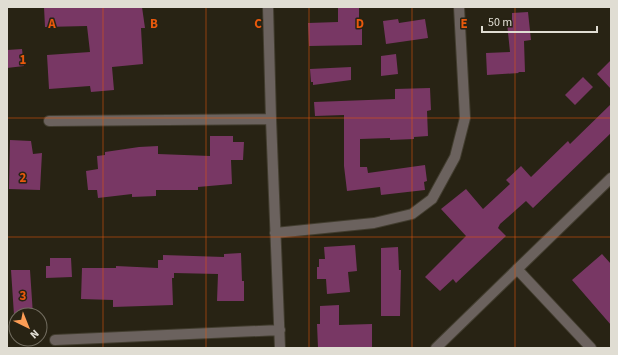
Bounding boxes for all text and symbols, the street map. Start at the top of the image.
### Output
scale bar [482,8,597,34]
text: 50 m [488,14,512,31]
text: A [47,15,56,33]
text: B [150,15,158,33]
text: C [254,15,262,33]
text: D [356,15,364,33]
text: E [460,15,468,33]
text: 1 [20,51,27,69]
text: 2 [20,169,27,187]
text: 3 [20,287,27,305]
north arrow [8,307,48,347]
text: N [27,326,42,342]

